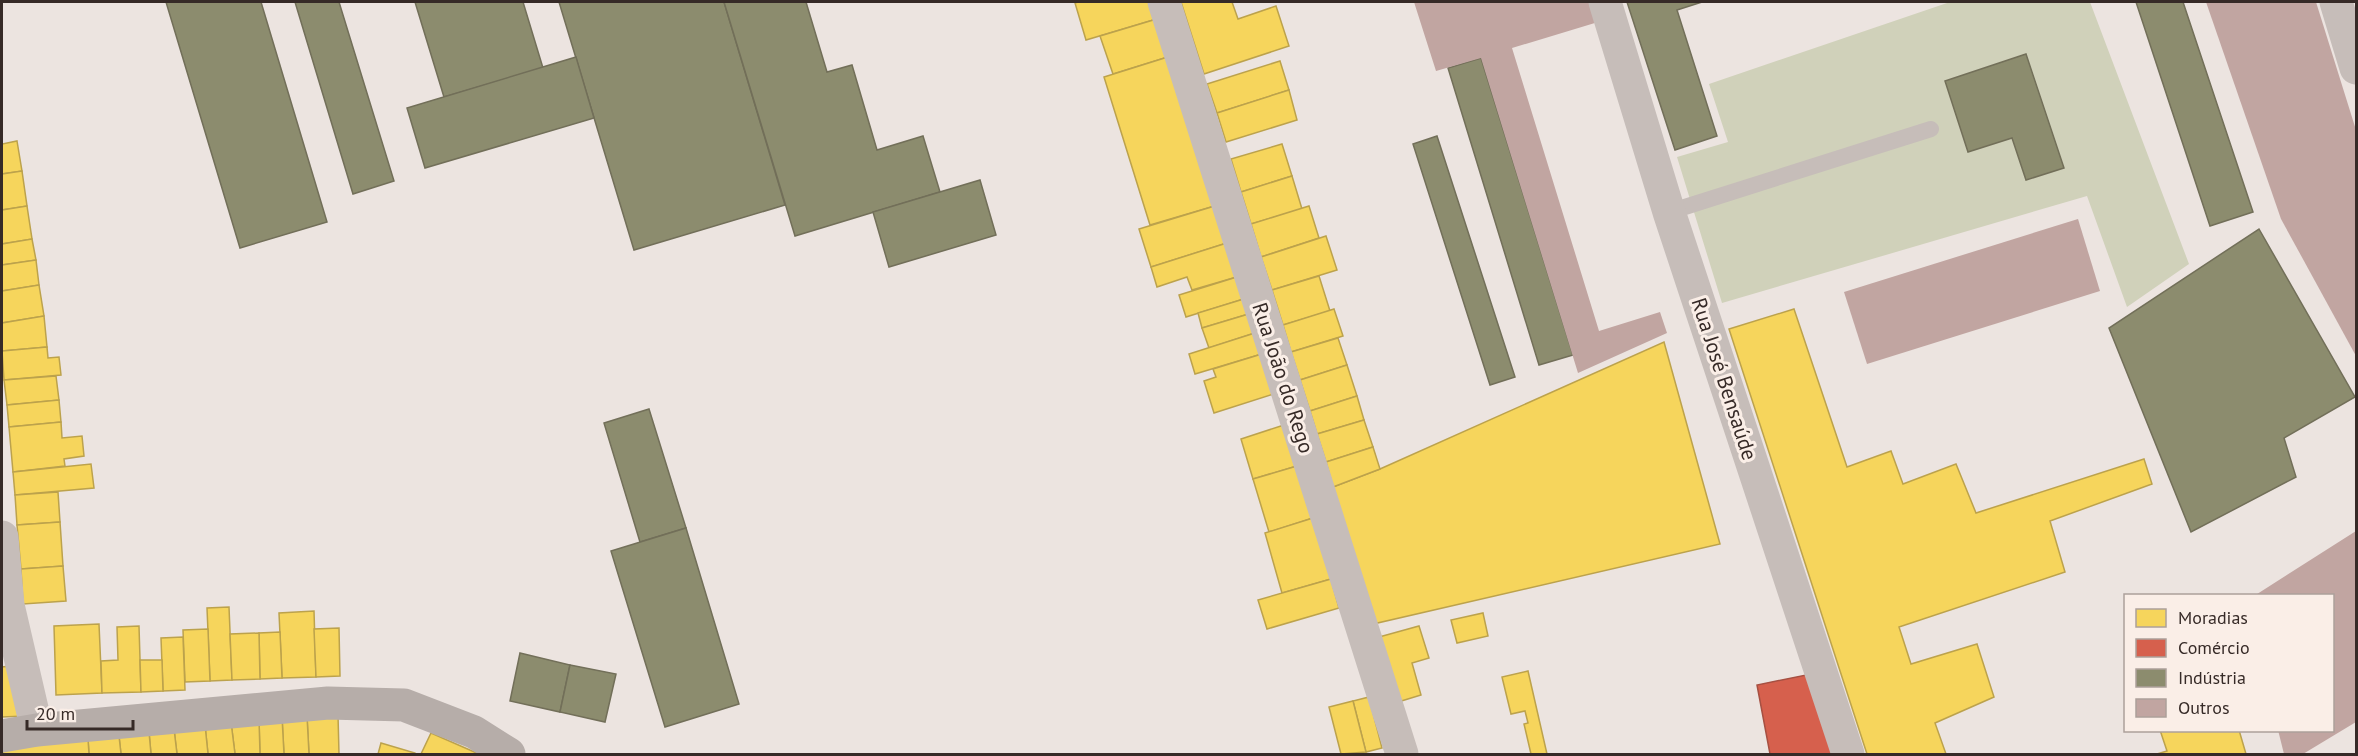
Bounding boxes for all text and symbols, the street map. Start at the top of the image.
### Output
street label: Rua José Bensaúde [1686,294,1763,463]
street label: Rua João do Rego [1246,299,1321,457]
legend [2124,594,2334,732]
text: Moradias [2178,606,2248,629]
text: Comércio [2178,636,2250,659]
text: Indústria [2178,666,2246,689]
scale bar [27,693,134,731]
text: Outros [2178,696,2229,719]
text: 20 m [36,702,75,725]

